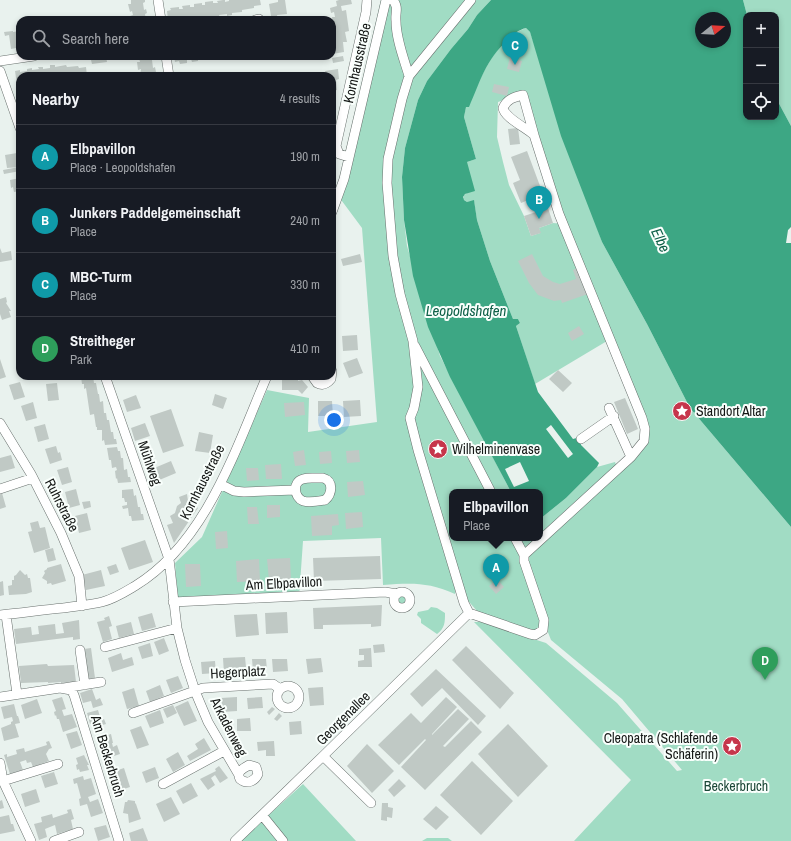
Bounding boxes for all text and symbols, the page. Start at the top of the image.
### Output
north arrow [695,12,731,48]
map controls [743,12,779,120]
button: + [743,12,779,48]
search box [16,16,336,60]
street label: Kornhausstraße [339,21,375,105]
icon: search [30,27,52,49]
text: Search here [62,28,129,49]
pin: C [502,32,528,65]
button: − [743,48,779,84]
button: locate [743,84,779,120]
text: Nearby [32,87,79,110]
text: 4 results [280,90,320,107]
text: Elbpavillon [70,138,136,159]
text: A [41,148,49,165]
text: 190 m [290,148,320,165]
text: Place · Leopoldshafen [70,159,176,176]
pin: B [526,186,552,219]
text: Junkers Paddelgemeinschaft [70,202,240,223]
text: B [41,212,49,229]
text: 240 m [290,212,320,229]
text: Place [70,223,97,240]
water label: Elbe [646,224,676,256]
text: MBC-Turm [70,266,132,287]
text: C [41,276,49,293]
text: 330 m [290,276,320,293]
text: Place [70,287,97,304]
water label: Leopoldshafen [426,300,507,321]
text: Streitheger [70,330,135,351]
text: D [41,340,49,357]
text: 410 m [290,340,320,357]
text: Park [70,351,92,368]
place icon: Standort Altar [671,400,693,422]
place label: Standort Altar [696,402,766,420]
your location [324,410,344,430]
street label: Mühlweg [134,438,166,488]
place icon: Wilhelminenvase [427,438,449,460]
place label: Wilhelminenvase [452,440,540,458]
street label: Kornhausstraße [175,442,229,522]
street label: Ruhrstraße [41,475,83,535]
popup [449,489,543,541]
text: Elbpavillon [463,496,529,517]
text: Place [463,517,490,534]
pin: A [483,554,509,587]
street label: Am Elbpavillon [244,572,323,594]
pin: D [752,647,778,680]
street label: Hegerplatz [210,662,266,682]
street label: Georgenallee [312,687,374,749]
street label: Arkadenweg [206,694,252,760]
street label: Am Beckerbruch [87,712,129,799]
place label: Cleopatra (Schlafende Schäferin) [604,729,718,763]
place icon: Cleopatra (Schlafende Schäferin) [721,735,743,757]
park label: Beckerbruch [704,777,768,795]

